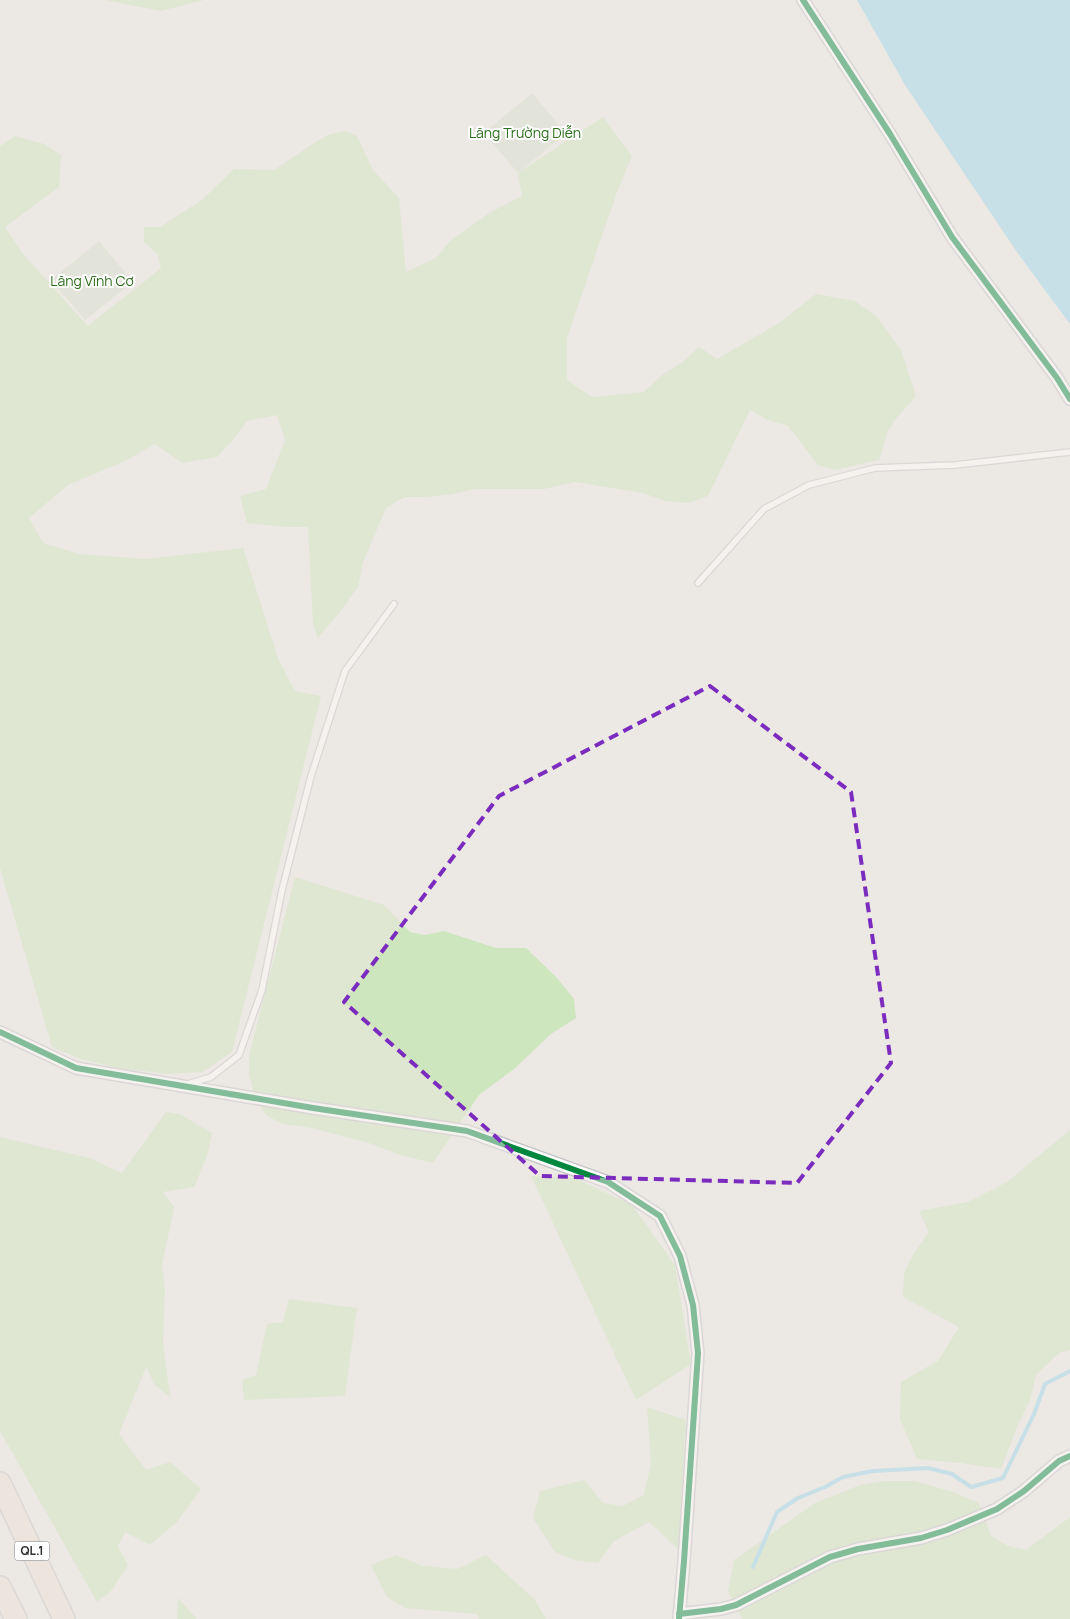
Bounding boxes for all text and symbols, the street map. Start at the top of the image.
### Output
park label: Lăng Trường Diễn [469,123,581,142]
park label: Lăng Vĩnh Cơ [50,271,134,290]
road number: QL.1 [15,1542,50,1560]

